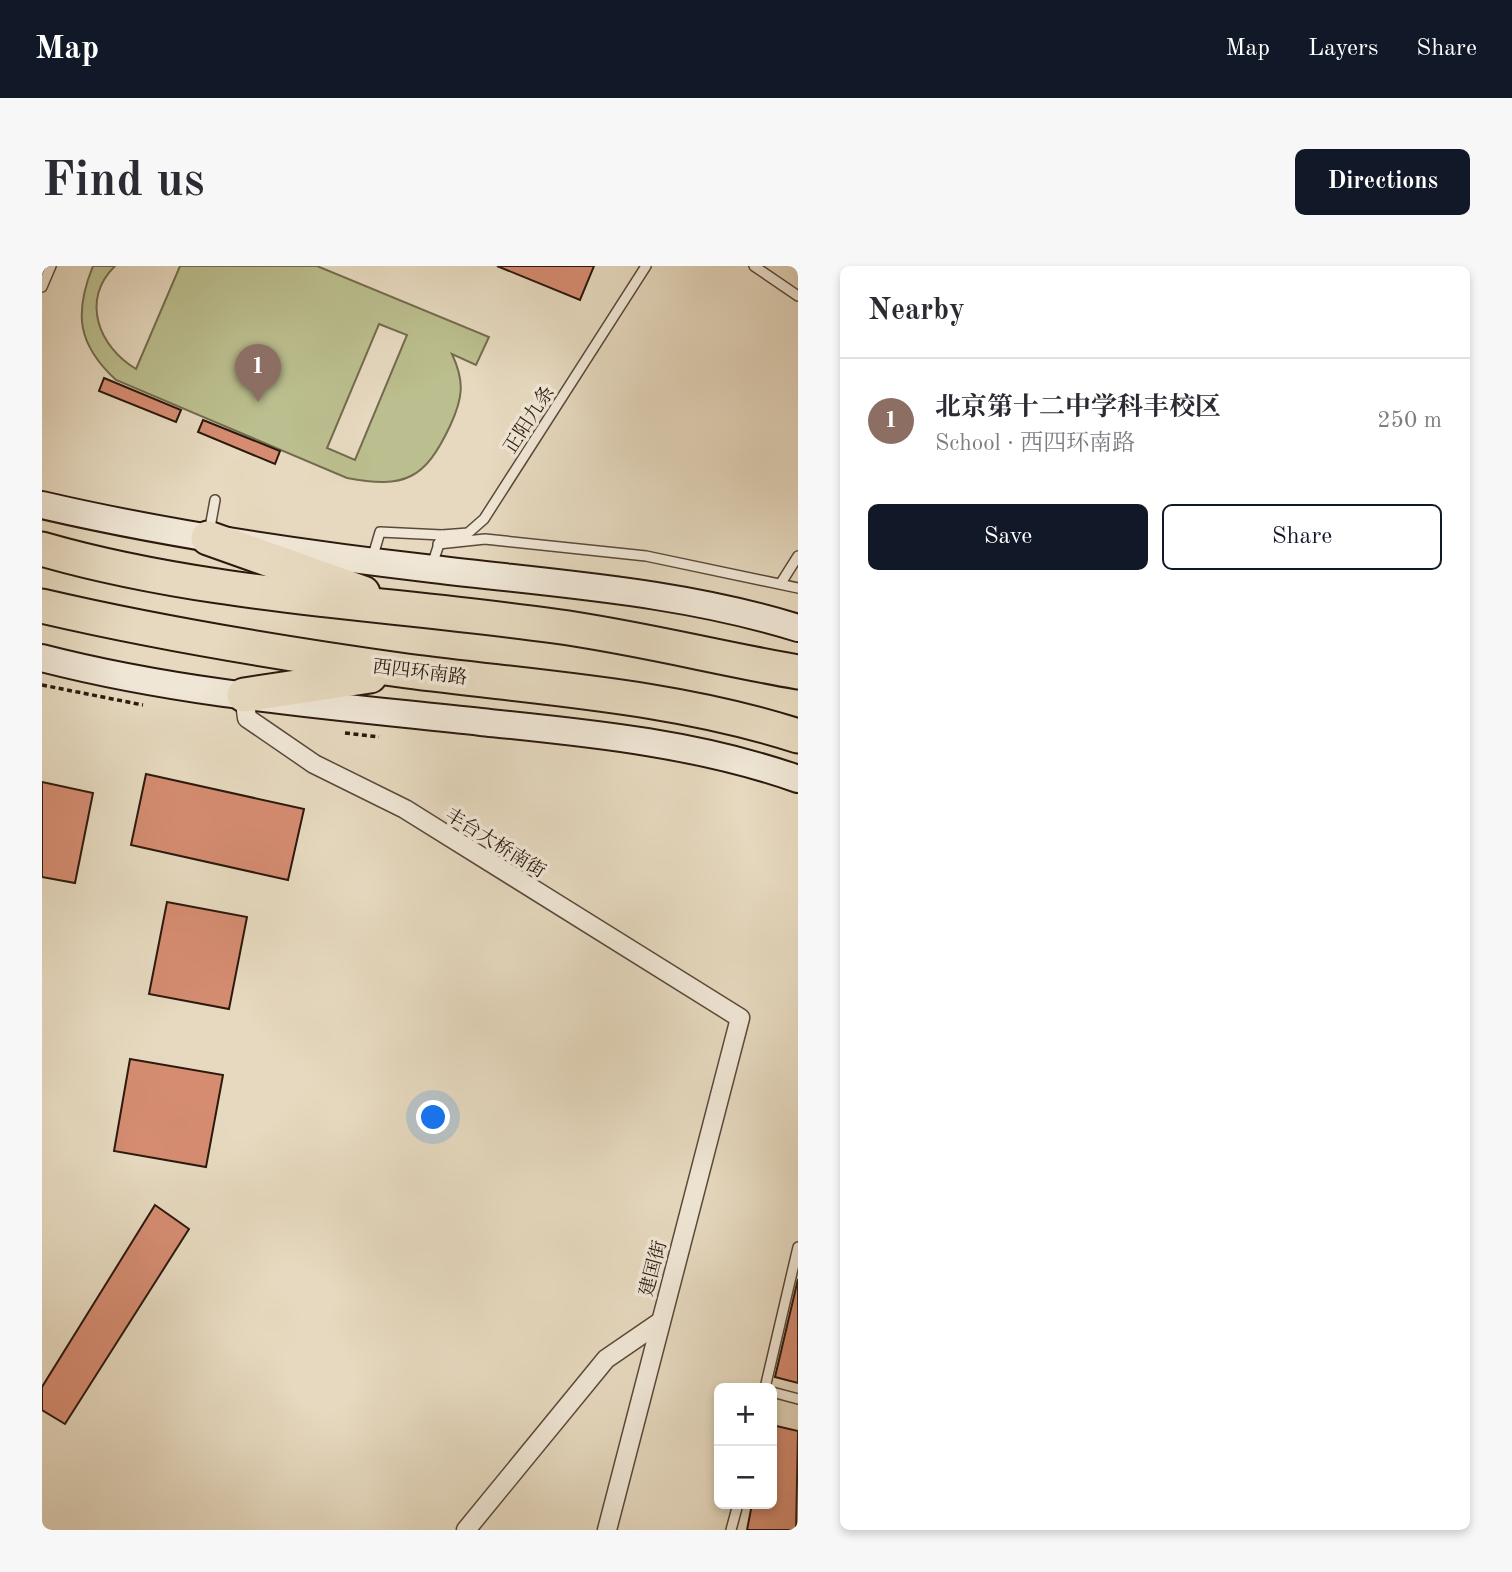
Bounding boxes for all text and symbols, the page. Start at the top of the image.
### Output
text: Map [35,33,99,66]
text: Map [1226,37,1270,61]
text: Layers [1308,37,1378,61]
text: Share [1416,37,1477,61]
button: Directions [1295,149,1470,215]
text: Find us [42,158,205,207]
text: Nearby [868,296,965,326]
pin: 1 [235,344,281,402]
street label: 正阳九条 [499,382,559,457]
text: 北京第十二中学科丰校区 [935,395,1221,421]
text: 1 [884,409,898,432]
text: 250 m [1377,409,1442,432]
text: School · 西四环南路 [935,432,1135,455]
button: Save [868,504,1148,570]
button: Share [1162,504,1442,570]
street label: 西四环南路 [371,655,468,689]
street label: 丰台大桥南街 [441,803,550,882]
your location [416,1100,450,1134]
street label: 建国街 [636,1238,671,1299]
map controls [714,1383,777,1509]
button: + [714,1383,777,1446]
button: − [714,1446,777,1509]

